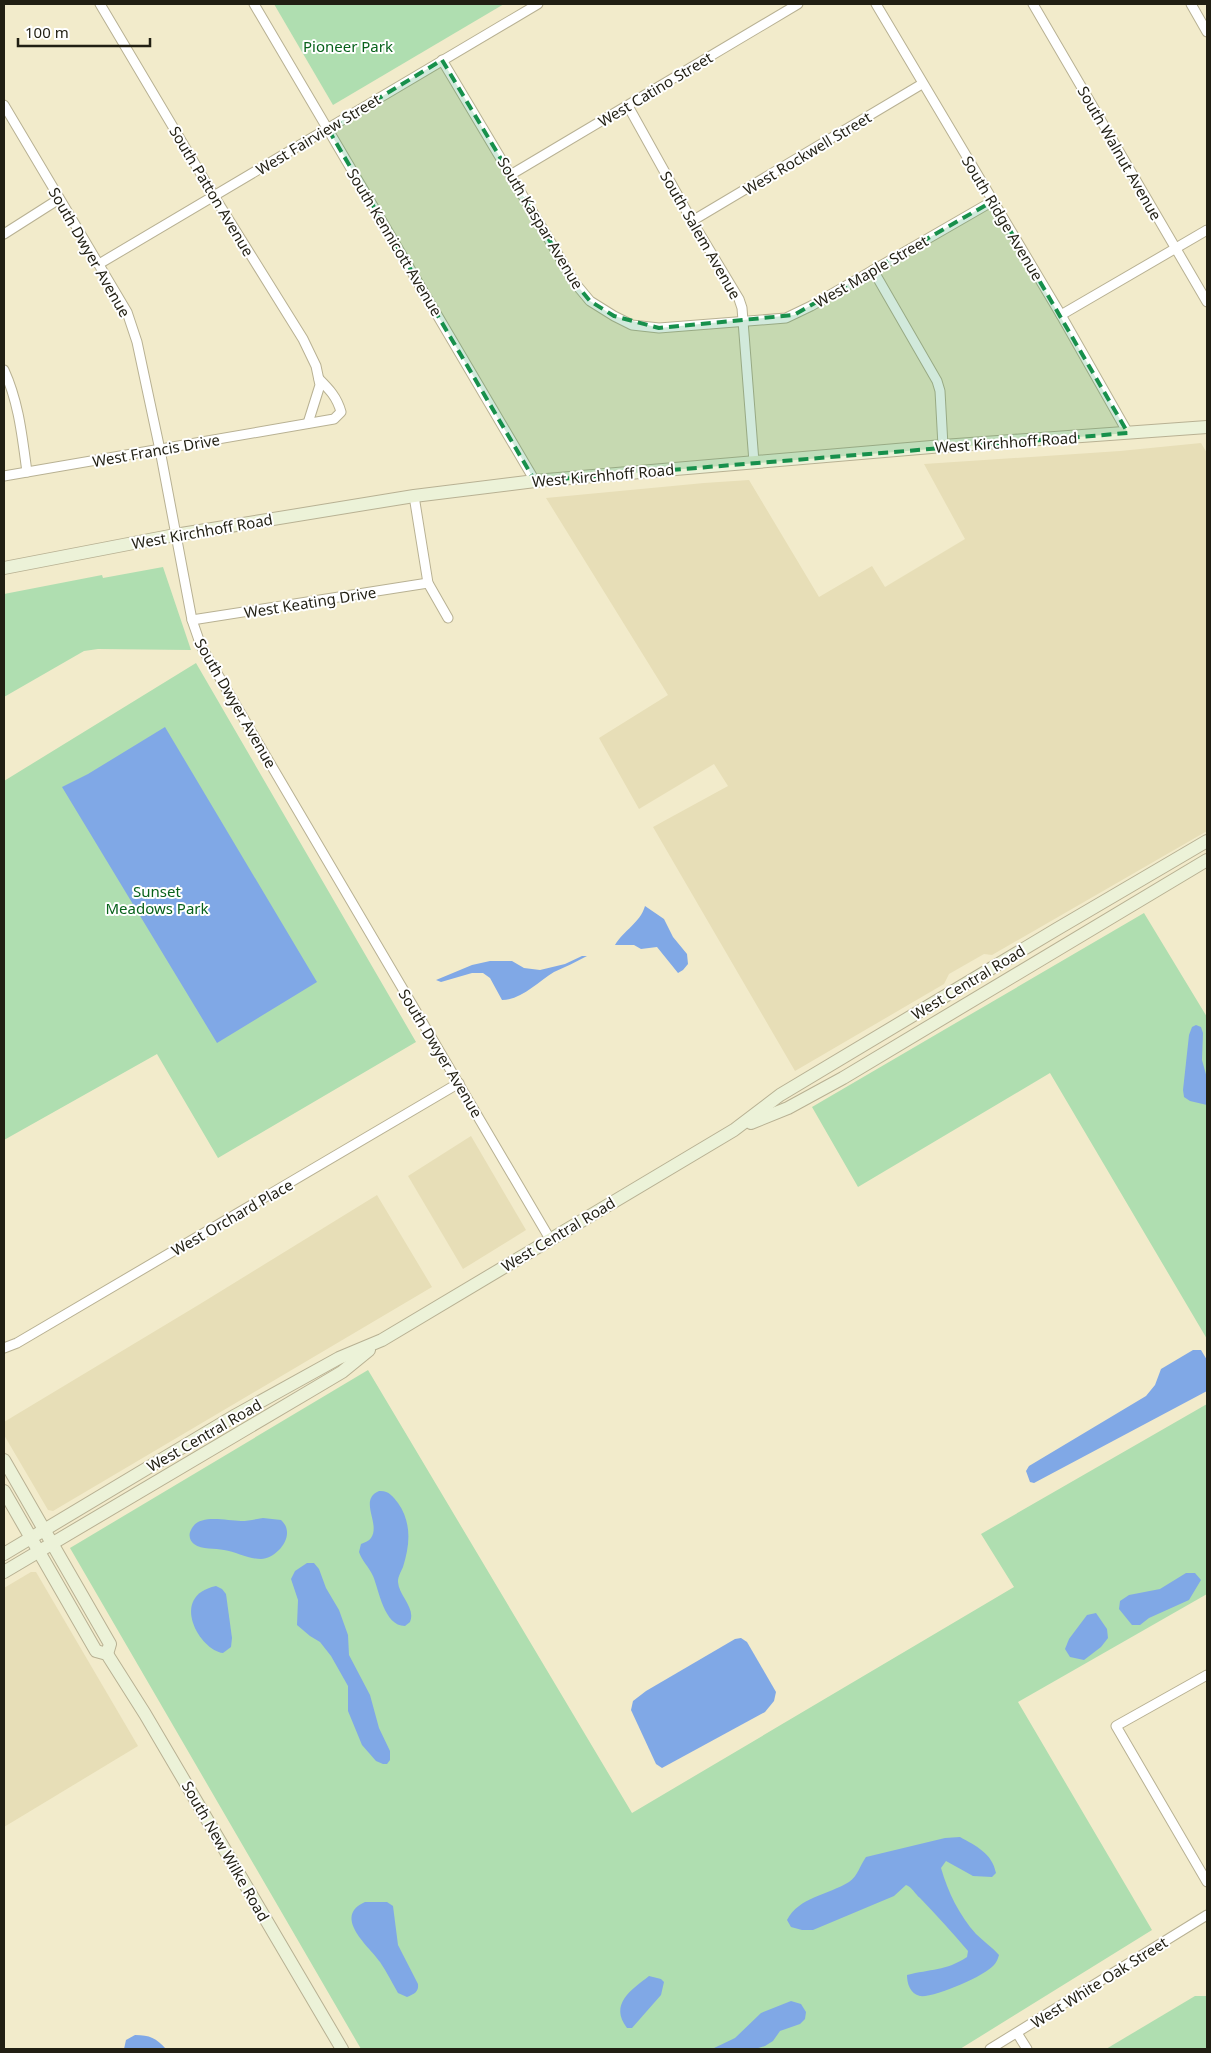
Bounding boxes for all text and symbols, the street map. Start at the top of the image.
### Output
scale bar [18,15,150,47]
text: 100 m [25,22,69,42]
park label: Pioneer Park [303,36,393,56]
street label: West Catino Street [594,47,716,131]
street label: South Walnut Avenue [1073,82,1167,224]
street label: West Fairview Street [252,89,385,179]
street label: West Rockwell Street [739,107,875,199]
street label: South Patton Avenue [165,122,259,260]
street label: South Ridge Avenue [958,152,1048,284]
street label: South Kaspar Avenue [494,153,588,293]
street label: South Kennicott Avenue [343,164,447,320]
street label: South Salem Avenue [656,167,746,303]
street label: South Dwyer Avenue [45,183,135,321]
street label: West Maple Street [811,230,932,312]
street label: West Kirchhoff Road [934,427,1078,457]
street label: West Francis Drive [91,429,221,471]
street label: West Kirchhoff Road [531,459,675,491]
street label: West Kirchhoff Road [130,509,274,553]
street label: West Keating Drive [242,582,378,622]
street label: South Dwyer Avenue [191,634,281,772]
park label: Sunset Meadows Park [105,881,209,918]
street label: West Central Road [907,940,1029,1024]
street label: South Dwyer Avenue [395,985,487,1121]
street label: West Orchard Place [168,1174,296,1260]
street label: West Central Road [497,1192,619,1276]
street label: West Central Road [143,1394,265,1476]
street label: South New Wilke Road [178,1777,274,1925]
street label: West White Oak Street [1027,1932,1172,2032]

